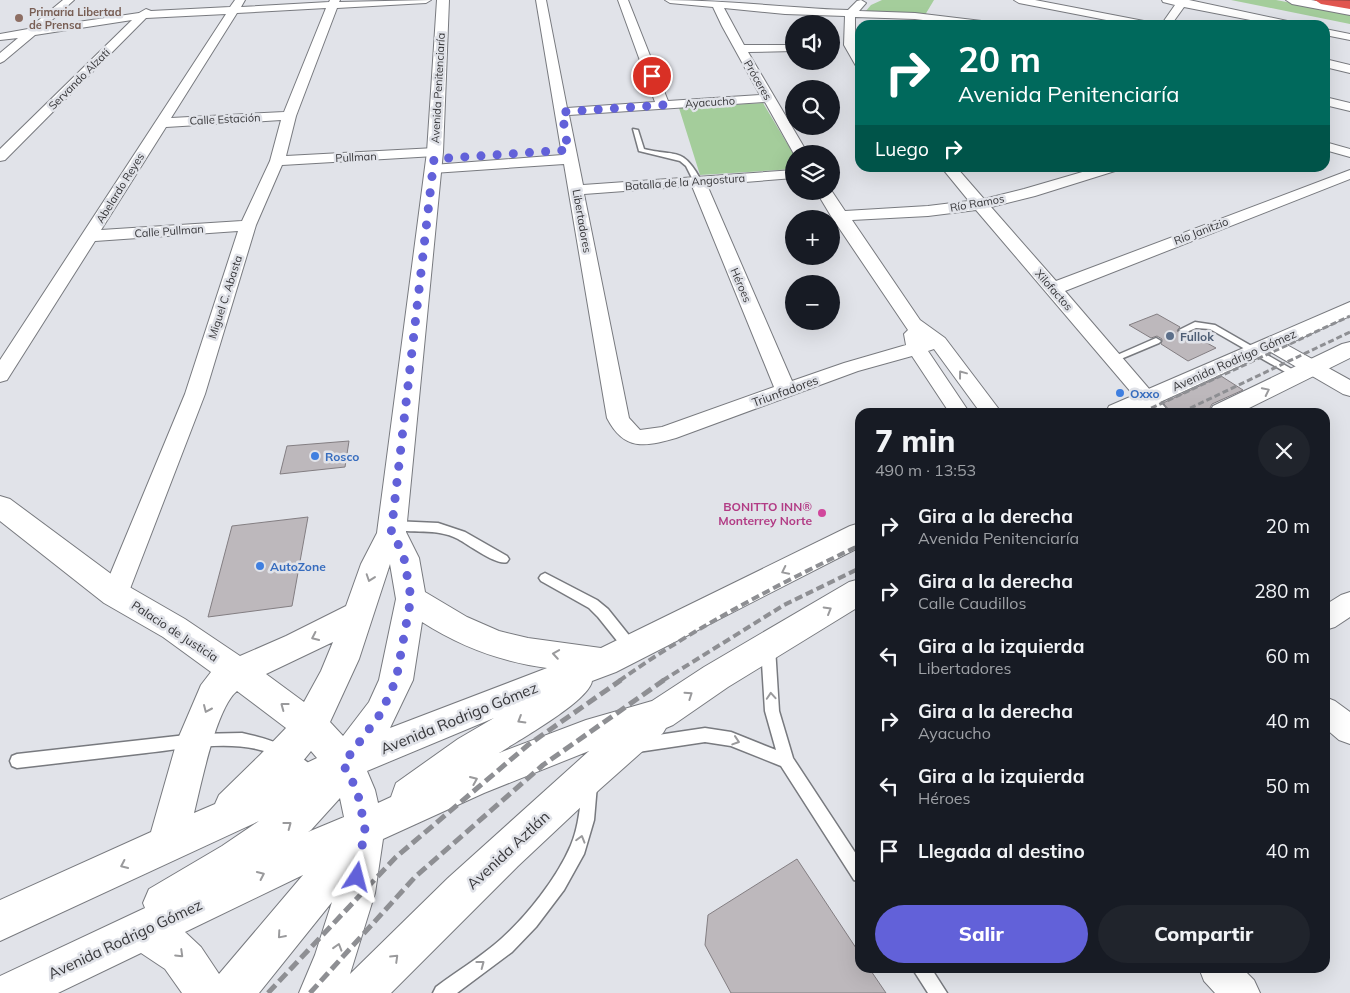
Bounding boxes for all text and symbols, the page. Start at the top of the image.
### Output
place label: Primaria Libertad de Prensa [29,5,122,32]
marker: Primaria Libertad de Prensa [13,12,25,24]
map controls [785,15,840,330]
button: sound [785,15,840,70]
street label: Avenida Penitenciaría [428,32,448,144]
text: 20 m [958,37,1041,81]
icon: right [875,40,940,105]
street label: Servando Alzati [45,45,113,113]
pin [631,55,673,97]
street label: Próceres [741,57,775,103]
icon: arrive [638,62,666,90]
button: search [785,80,840,135]
text: Avenida Penitenciaría [958,80,1179,108]
street label: Ayacucho [685,93,735,111]
street label: Calle Estación [189,110,261,128]
icon: right [939,135,967,163]
text: Luego [875,137,929,161]
button: layers [785,145,840,200]
street label: Pullman [335,149,377,165]
street label: Abelardo Reyes [93,150,147,226]
street label: Batalla de la Angostura [624,171,746,193]
street label: Libertadores [570,188,594,254]
street label: Río Ramos [949,191,1005,215]
button: + [785,210,840,265]
street label: Rio Janitzio [1172,214,1230,248]
street label: Calle Pullman [134,222,204,240]
street label: Miguel C. Abasta [205,254,245,340]
street label: Héroes [728,266,754,304]
street label: Xilofactos [1032,267,1076,313]
button: − [785,275,840,330]
street label: Avenida Rodrigo Gómez [1170,326,1298,394]
place label: Fullok [1180,329,1214,344]
marker: Fullok [1164,330,1176,342]
one-way arrow [959,370,968,379]
street label: Triunfadores [750,372,820,410]
place label: Oxxo [1130,386,1160,401]
marker: Oxxo [1114,387,1126,399]
one-way arrow [1260,387,1269,397]
text: 7 min [875,422,955,460]
button: close [1258,425,1310,477]
place label: Rosco [325,449,359,464]
marker: Rosco [309,450,321,462]
text: 490 m · 13:53 [875,460,976,480]
place label: BONITTO INN® Monterrey Norte [718,499,812,528]
text: Gira a la derecha [918,504,1073,528]
marker: BONITTO INN® Monterrey Norte [816,507,828,519]
icon: right [875,512,903,540]
text: 20 m [1266,514,1310,538]
text: Avenida Penitenciaría [918,528,1079,548]
place label: AutoZone [270,559,326,574]
marker: AutoZone [254,560,266,572]
one-way arrow [781,565,790,575]
text: Gira a la derecha [918,569,1073,593]
one-way arrow [366,573,376,582]
icon: right [875,577,903,605]
text: 280 m [1254,579,1310,603]
text: Calle Caudillos [918,593,1026,613]
street label: Palacio de Justicia [129,597,221,665]
one-way arrow [822,606,831,616]
one-way arrow [311,631,320,641]
text: Gira a la izquierda [918,634,1084,658]
icon: left [875,642,903,670]
text: 60 m [1266,644,1310,668]
one-way arrow [551,650,560,660]
text: Libertadores [918,658,1011,678]
street label: Avenida Rodrigo Gómez [378,678,541,758]
one-way arrow [683,692,693,701]
one-way arrow [766,692,777,700]
text: Gira a la derecha [918,699,1073,723]
one-way arrow [280,703,290,712]
one-way arrow [203,704,214,713]
icon: right [875,707,903,735]
text: 40 m [1266,709,1310,733]
one-way arrow [518,714,527,724]
text: Ayacucho [918,723,991,743]
one-way arrow [731,735,740,745]
text: Gira a la izquierda [918,764,1084,788]
icon: left [875,772,903,800]
text: 50 m [1266,774,1310,798]
one-way arrow [469,776,478,786]
text: Héroes [918,788,970,808]
street label: Avenida Aztlán [463,807,553,893]
one-way arrow [282,822,291,830]
one-way arrow [575,835,585,843]
icon: arrive [875,837,903,865]
text: Llegada al destino [918,839,1085,863]
text: 40 m [1266,839,1310,863]
position arrow [330,850,382,902]
one-way arrow [120,858,129,869]
one-way arrow [256,870,265,881]
street label: Avenida Rodrigo Gómez [45,895,205,983]
button: Salir [875,905,1088,963]
button: Compartir [1098,905,1310,963]
one-way arrow [278,929,287,938]
one-way arrow [333,944,343,952]
one-way arrow [174,948,183,957]
one-way arrow [390,954,399,963]
one-way arrow [475,961,485,970]

